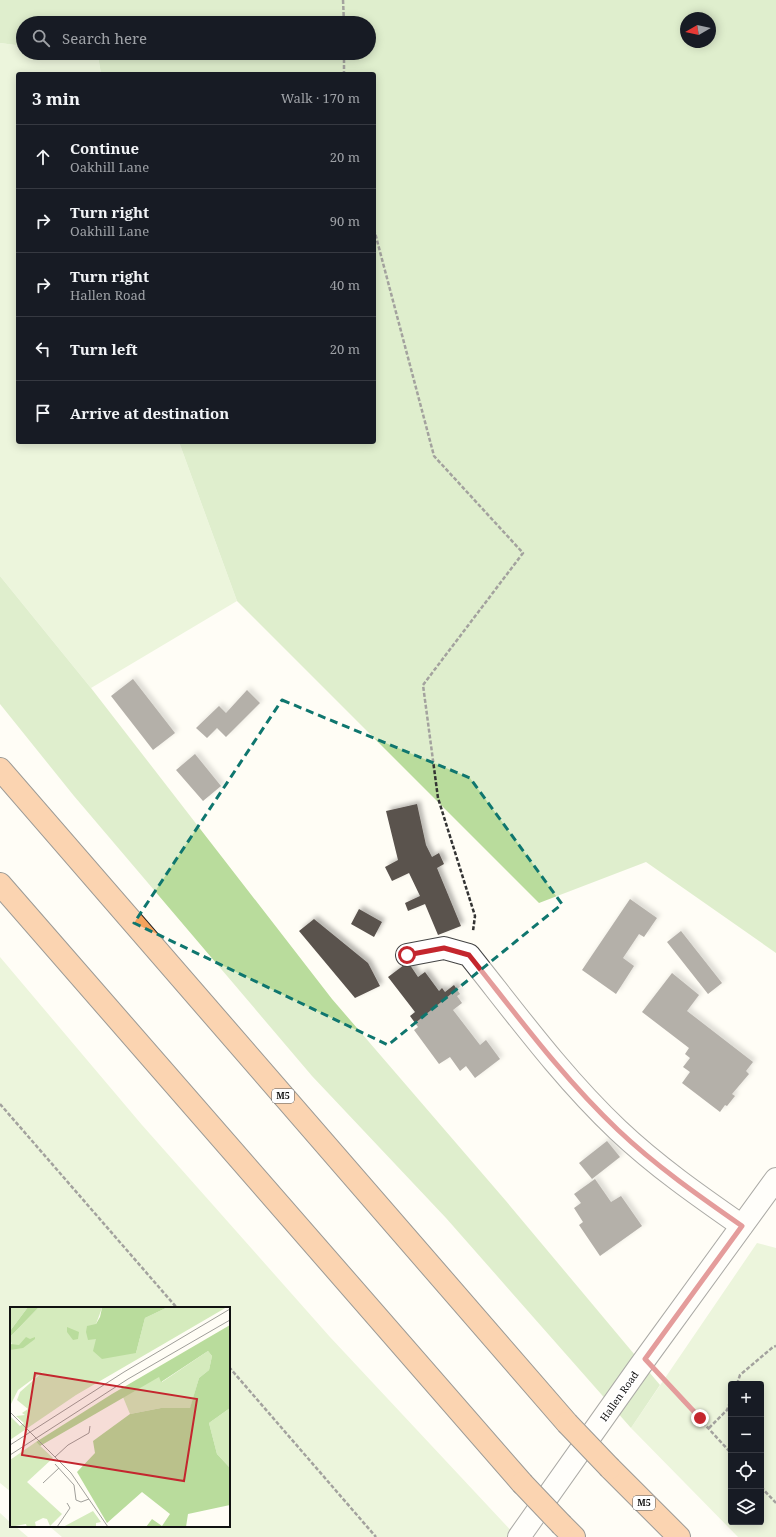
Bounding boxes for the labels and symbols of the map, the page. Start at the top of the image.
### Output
north arrow [680,12,716,48]
route start [398,946,416,964]
road number: M5 [272,1089,294,1103]
inset map [10,1307,230,1527]
street label: Hallen Road [597,1368,641,1424]
route end [691,1409,709,1427]
road number: M5 [633,1496,655,1510]

